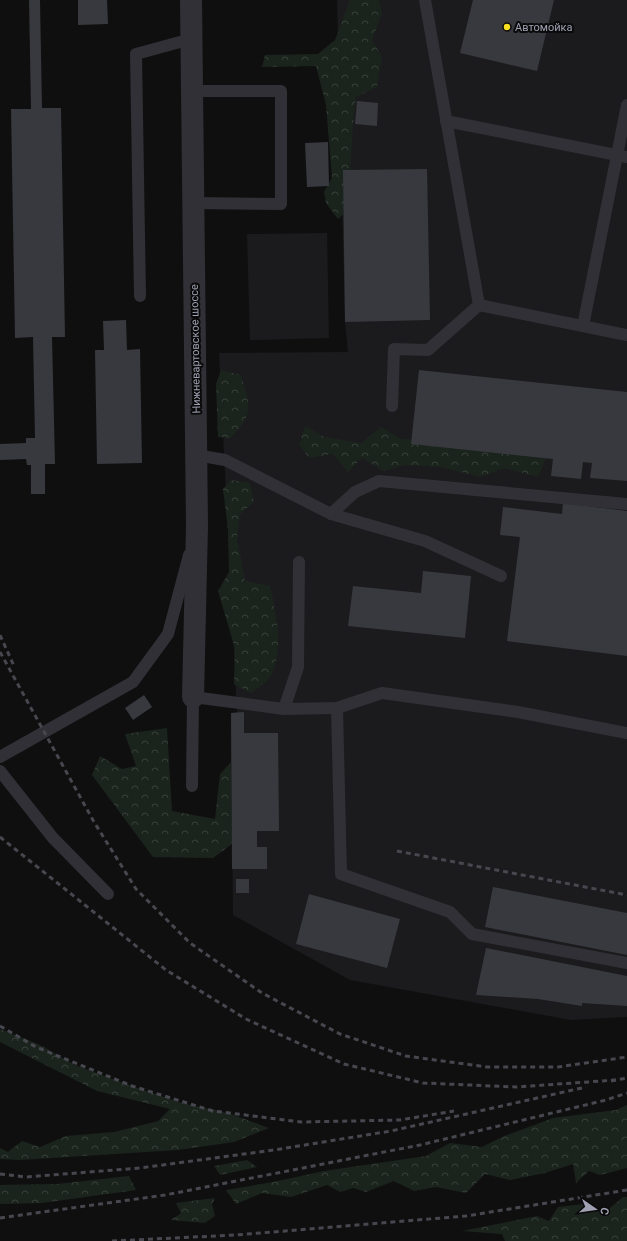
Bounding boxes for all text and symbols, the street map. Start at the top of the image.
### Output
place label: Автомойка [515,21,572,34]
marker: Автомойка [502,22,512,32]
street label: Нижневартовское шоссе [188,284,203,414]
north arrow [575,1189,615,1229]
text: С [597,1206,611,1216]

